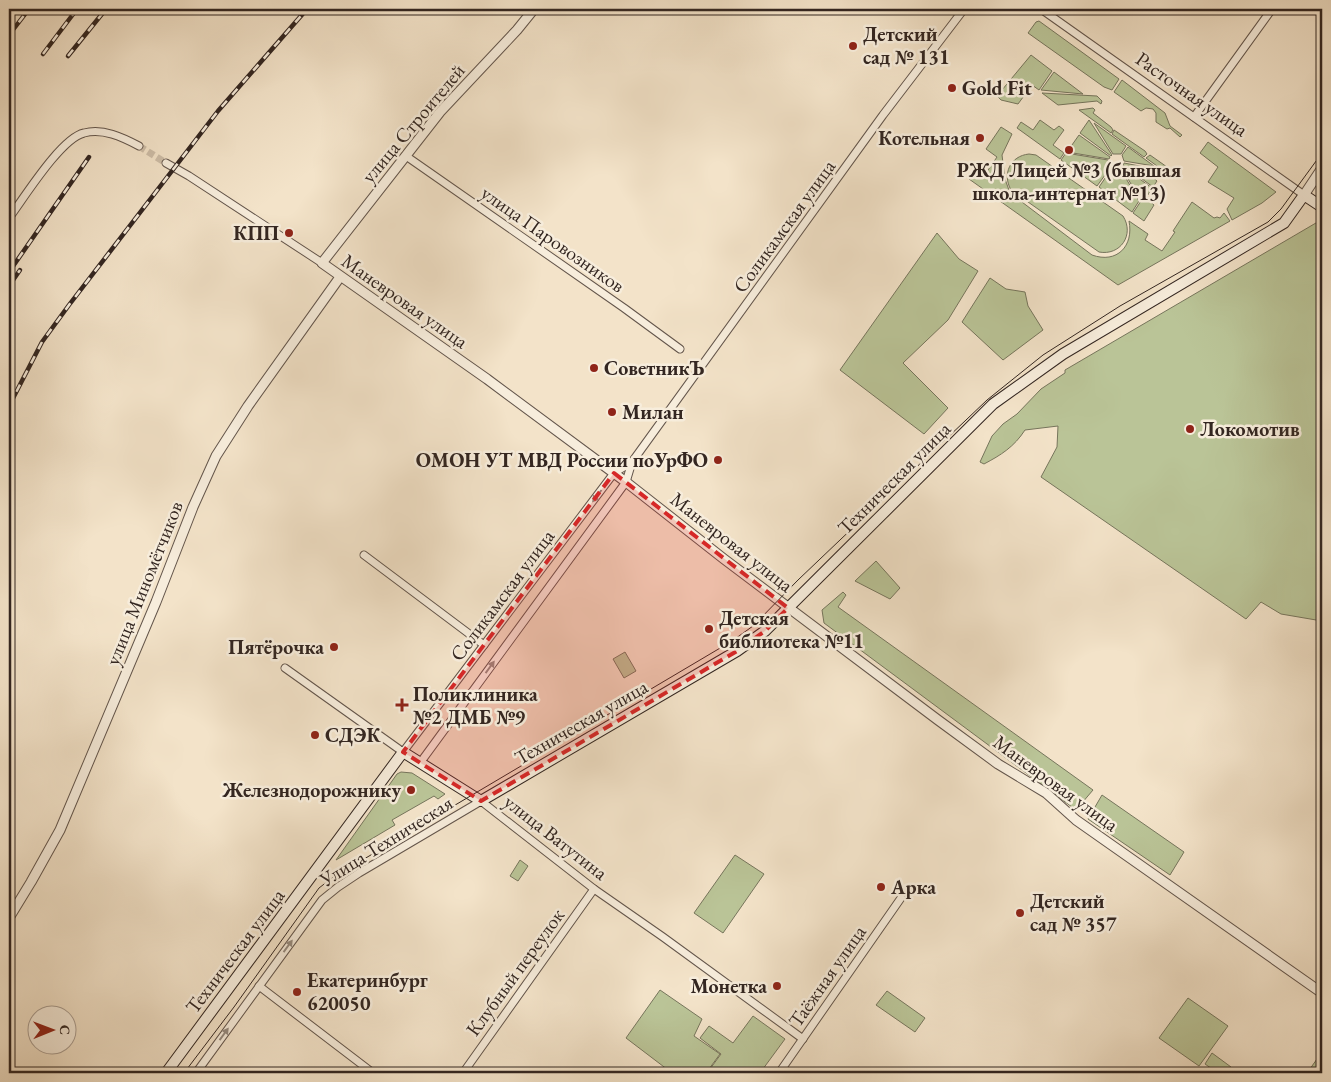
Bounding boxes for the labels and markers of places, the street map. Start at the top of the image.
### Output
place label: Детский сад № 131 [863,21,949,70]
marker: Детский сад № 131 [847,40,859,52]
place label: Gold Fit [962,75,1032,101]
marker: Gold Fit [946,82,958,94]
place label: Котельная [878,125,970,151]
marker: Котельная [974,132,986,144]
marker: РЖД Лицей №3 (бывшая школа-интернат №13) [1063,144,1075,156]
place label: РЖД Лицей №3 (бывшая школа-интернат №13) [957,157,1181,206]
place label: КПП [233,220,279,246]
marker: КПП [283,227,295,239]
place label: СоветникЪ [604,355,705,381]
marker: СоветникЪ [588,362,600,374]
place label: Милан [622,399,684,425]
marker: Милан [606,406,618,418]
place label: Локомотив [1200,416,1300,442]
marker: Локомотив [1184,423,1196,435]
place label: ОМОН УТ МВД России поУрФО [416,447,708,473]
marker: ОМОН УТ МВД России поУрФО [712,454,724,466]
place label: Детская библиотека №11 [719,605,864,654]
marker: Детская библиотека №11 [703,623,715,635]
place label: Пятёрочка [228,634,324,660]
marker: Пятёрочка [328,641,340,653]
place label: Поликлиника №2 ДМБ №9 [413,681,538,730]
marker: Поликлиника №2 ДМБ №9 [395,698,409,712]
place label: СДЭК [325,722,381,748]
marker: СДЭК [309,729,321,741]
place label: Железнодорожнику [221,777,401,803]
marker: Железнодорожнику [405,784,417,796]
place label: Арка [890,874,936,900]
marker: Арка [875,881,887,893]
place label: Детский сад № 357 [1030,888,1117,937]
marker: Детский сад № 357 [1014,907,1026,919]
place label: Екатеринбург 620050 [307,967,428,1016]
place label: Монетка [691,973,767,999]
marker: Монетка [771,980,783,992]
marker: Екатеринбург 620050 [291,986,303,998]

